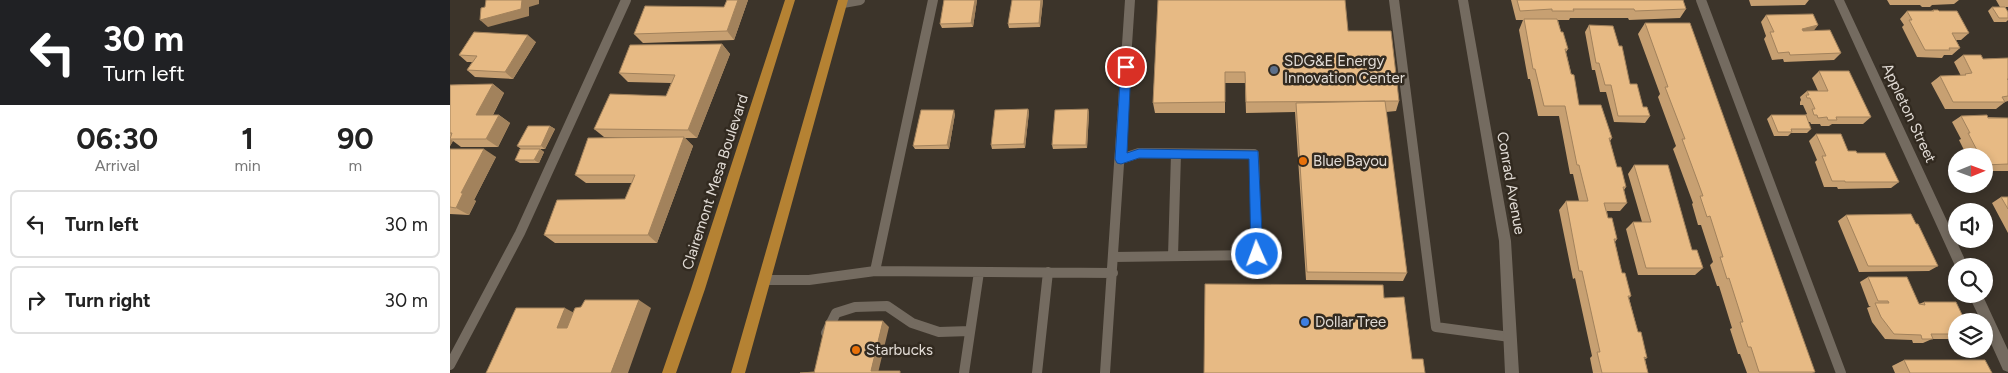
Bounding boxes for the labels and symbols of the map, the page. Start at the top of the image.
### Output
pin [1105,46,1147,88]
place label: SDG&E Energy Innovation Center [1284,52,1405,87]
street label: Appleton Street [1878,60,1940,166]
marker: SDG&E Energy Innovation Center [1268,64,1280,76]
street label: Clairemont Mesa Boulevard [678,92,752,272]
street label: Conrad Avenue [1493,130,1529,236]
north arrow [1948,148,1992,192]
place label: Blue Bayou [1313,152,1387,170]
marker: Blue Bayou [1297,155,1309,167]
position arrow [1230,227,1282,279]
place label: Dollar Tree [1315,313,1386,331]
marker: Dollar Tree [1299,316,1311,328]
place label: Starbucks [866,341,933,359]
marker: Starbucks [850,344,862,356]

